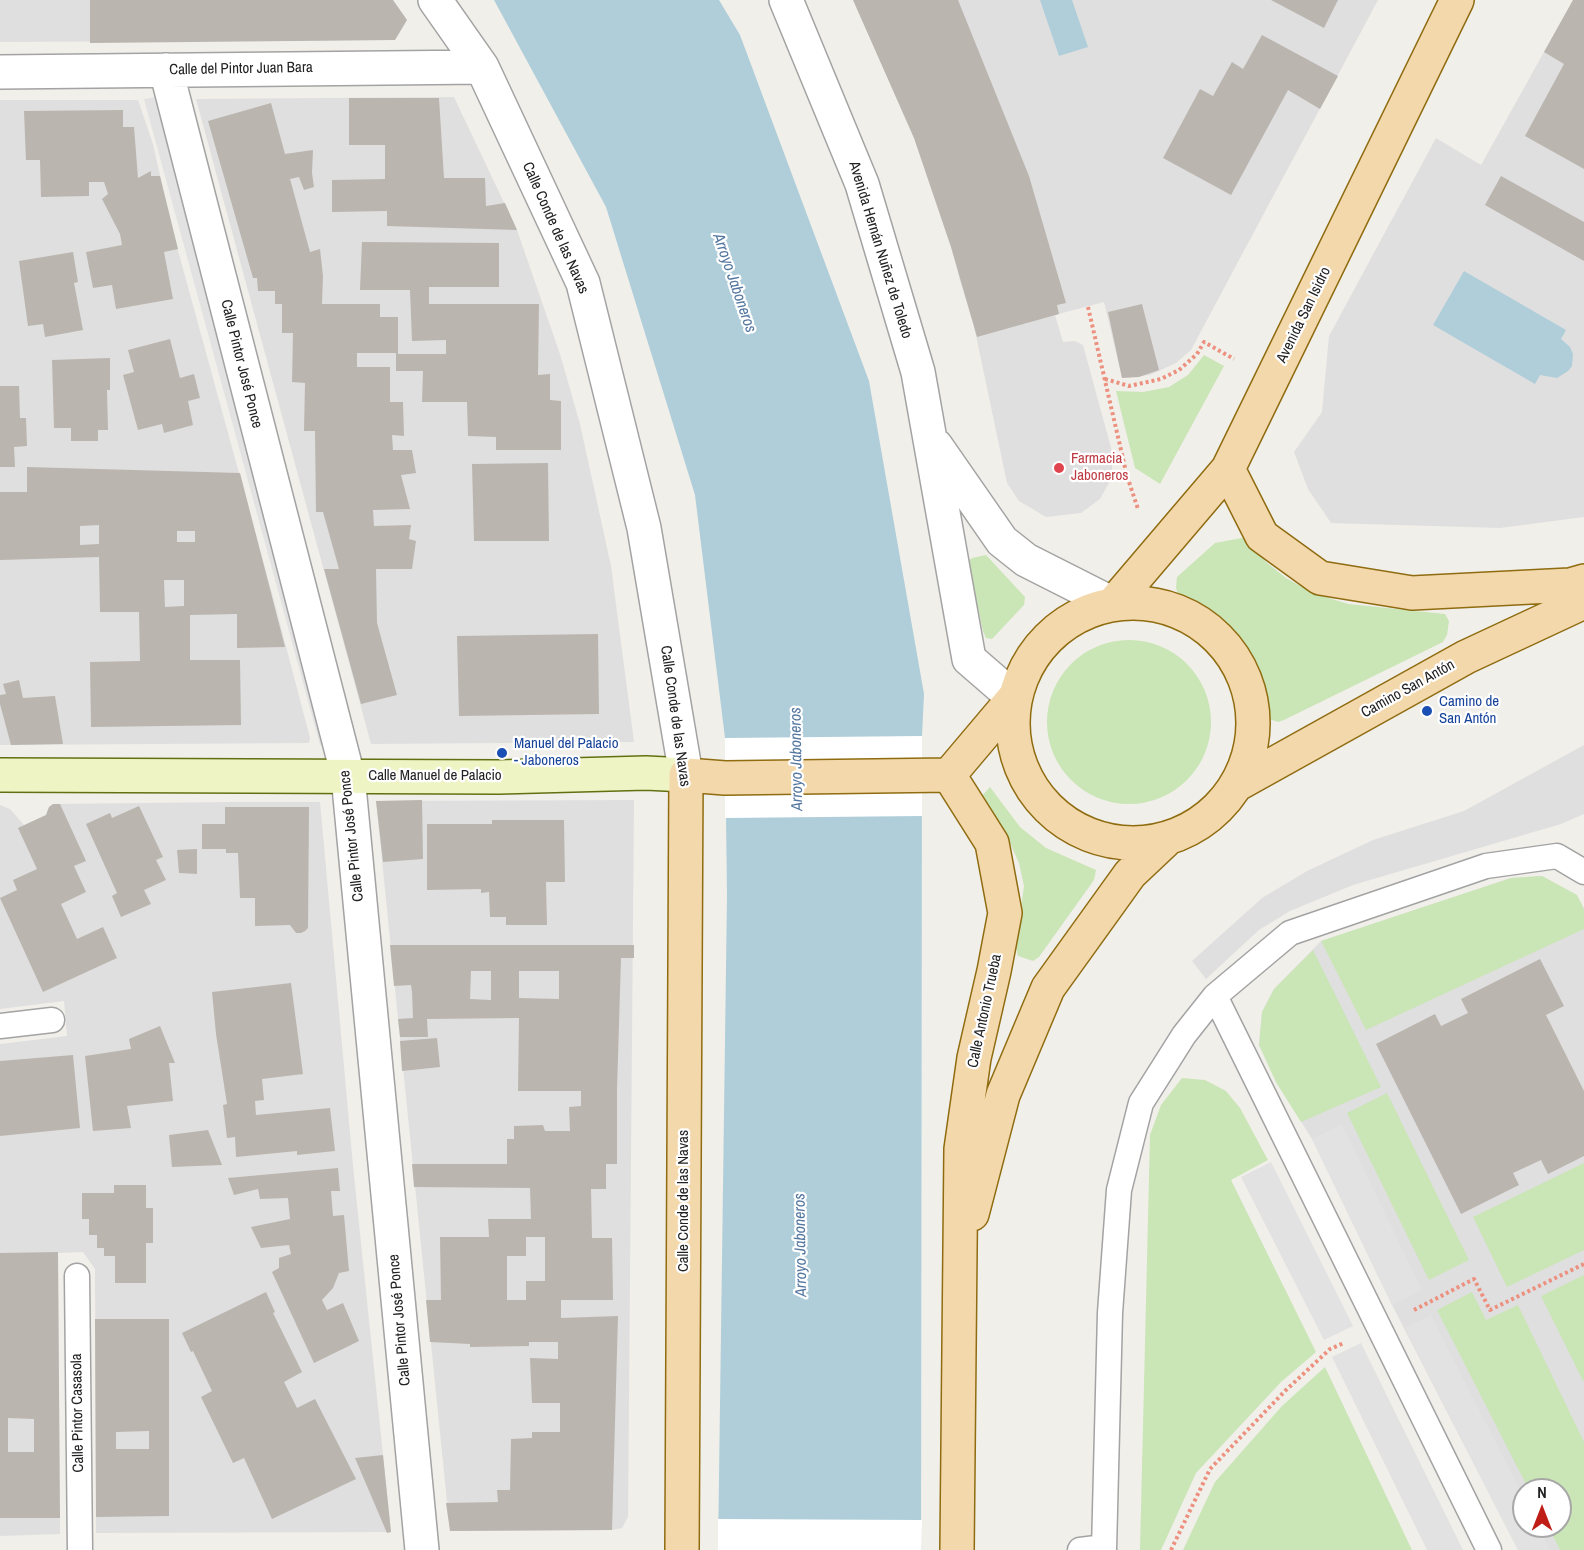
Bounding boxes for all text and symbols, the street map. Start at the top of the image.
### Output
street label: Calle del Pintor Juan Bara [169,59,313,79]
street label: Calle Conde de las Navas [518,159,592,297]
street label: Avenida Hernán Nuñez de Toledo [844,159,916,341]
water label: Arroyo Jaboneros [708,231,760,335]
street label: Avenida San Isidro [1273,264,1335,366]
street label: Calle Pintor José Ponce [216,298,266,430]
place label: Farmacia Jaboneros [1071,450,1128,485]
marker: Farmacia Jaboneros [1052,461,1066,475]
street label: Calle Conde de las Navas [656,644,694,788]
street label: Camino San Antón [1358,656,1458,722]
place label: Camino de San Antón [1439,693,1499,728]
marker: Camino de San Antón [1420,704,1434,718]
water label: Arroyo Jaboneros [786,707,808,811]
place label: Manuel del Palacio - Jaboneros [514,735,619,770]
marker: Manuel del Palacio - Jaboneros [495,746,509,760]
street label: Calle Manuel de Palacio [368,767,502,785]
street label: Calle Pintor José Ponce [336,769,368,903]
street label: Calle Antonio Trueba [964,953,1006,1069]
street label: Calle Conde de las Navas [675,1130,693,1272]
water label: Arroyo Jaboneros [790,1193,812,1297]
street label: Calle Pintor José Ponce [385,1253,415,1387]
street label: Calle Pintor Casasola [68,1353,88,1473]
north arrow [1512,1478,1572,1538]
text: N [1537,1481,1547,1503]

